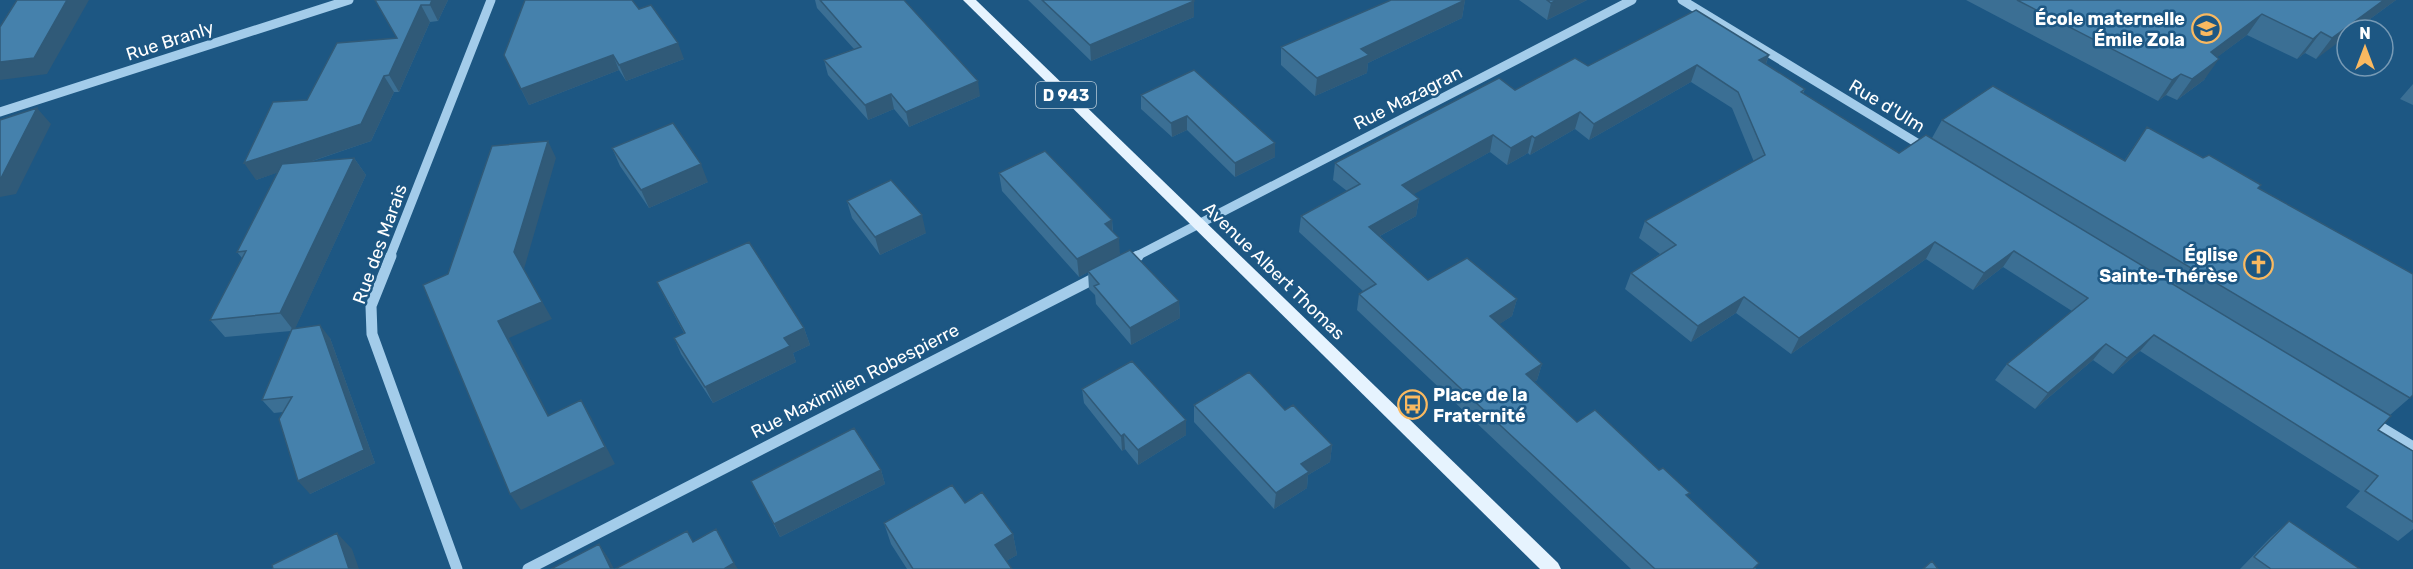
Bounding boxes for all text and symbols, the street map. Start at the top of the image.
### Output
place label: École maternelle Émile Zola [2035,8,2185,51]
school or university icon: École maternelle Émile Zola [2190,13,2222,45]
street label: Rue Branly [123,16,217,66]
north arrow [2335,18,2395,78]
text: N [2359,24,2371,43]
street label: Rue Mazagran [1350,61,1466,135]
street label: Rue d'Ulm [1845,75,1929,137]
road number: D 943 [1036,82,1096,108]
street label: Rue des Marais [348,181,412,307]
street label: Avenue Albert Thomas [1199,198,1349,344]
place label: Église Sainte-Thérèse [2099,244,2238,287]
church icon: Église Sainte-Thérèse [2243,249,2275,281]
street label: Rue Maximilien Robespierre [747,319,963,443]
place label: Place de la Fraternité [1433,384,1528,427]
bus stop icon: Place de la Fraternité [1396,389,1428,421]

